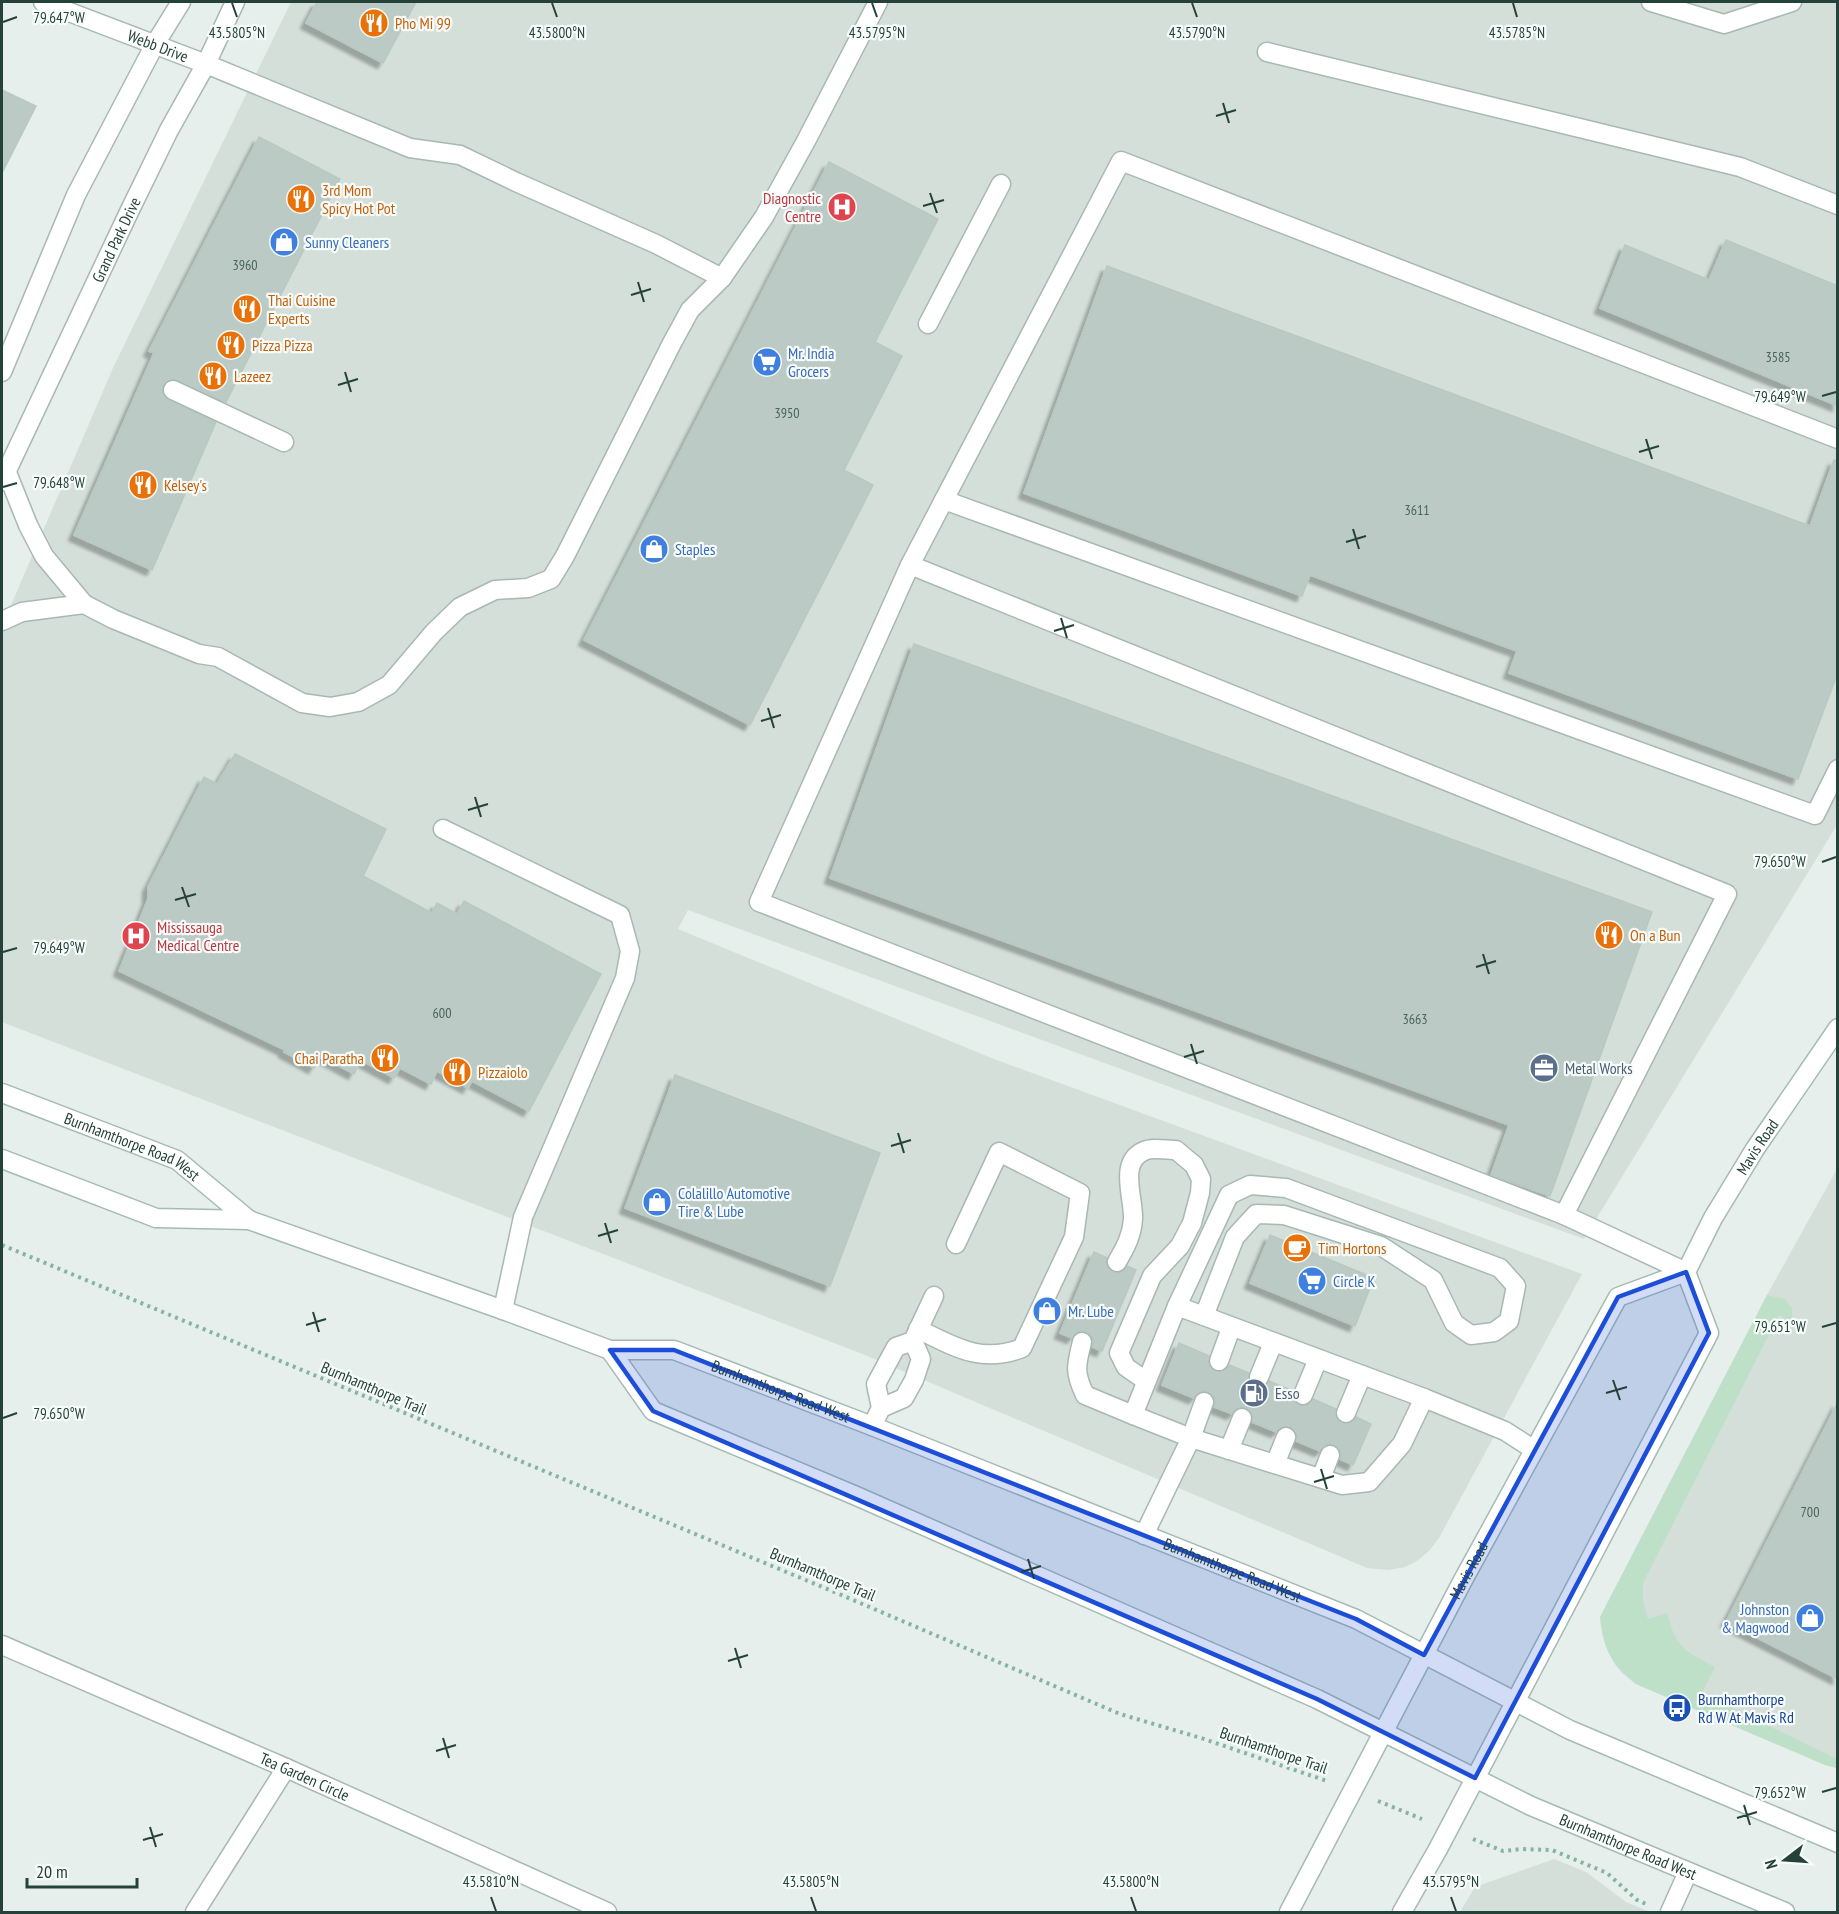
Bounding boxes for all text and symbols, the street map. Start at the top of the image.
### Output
restaurant icon: Pho Mi 99 [358,7,390,39]
text: 79.647°W [33,8,85,27]
place label: Pho Mi 99 [395,13,451,33]
text: 43.5805°N [209,23,265,42]
text: 43.5800°N [529,23,585,42]
text: 43.5795°N [849,23,905,42]
text: 43.5790°N [1169,23,1225,42]
text: 43.5785°N [1489,23,1545,42]
street label: Webb Drive [125,25,191,66]
place label: 3rd Mom Spicy Hot Pot [322,180,396,218]
restaurant icon: 3rd Mom Spicy Hot Pot [285,183,317,215]
place label: Diagnostic Centre [763,188,821,226]
hospital icon: Diagnostic Centre [826,191,858,223]
street label: Grand Park Drive [87,194,145,285]
shop icon: Sunny Cleaners [268,226,300,258]
place label: Sunny Cleaners [305,232,389,252]
house number: 3960 [232,256,258,274]
place label: Thai Cuisine Experts [268,290,336,328]
restaurant icon: Thai Cuisine Experts [231,293,263,325]
restaurant icon: Pizza Pizza [215,329,247,361]
place label: Pizza Pizza [252,335,313,355]
place label: Mr. India Grocers [788,343,834,381]
supermarket icon: Mr. India Grocers [751,346,783,378]
house number: 3585 [1765,348,1791,366]
restaurant icon: Lazeez [197,360,229,392]
place label: Lazeez [234,366,271,386]
text: 79.649°W [1754,387,1806,406]
house number: 3950 [774,404,800,422]
restaurant icon: Kelsey's [127,469,159,501]
text: 79.648°W [33,473,85,492]
place label: Kelsey's [164,475,207,495]
house number: 3611 [1404,501,1430,519]
shop icon: Staples [638,533,670,565]
place label: Staples [675,539,715,559]
text: 79.650°W [1754,852,1806,871]
place label: Mississauga Medical Centre [157,917,239,955]
restaurant icon: On a Bun [1593,919,1625,951]
hospital icon: Mississauga Medical Centre [120,920,152,952]
place label: On a Bun [1630,925,1681,945]
text: 79.649°W [33,938,85,957]
house number: 600 [433,1004,451,1022]
house number: 3663 [1402,1010,1428,1028]
restaurant icon: Chai Paratha [369,1042,401,1074]
place label: Chai Paratha [295,1048,364,1068]
office icon: Metal Works [1528,1052,1560,1084]
restaurant icon: Pizzaiolo [441,1056,473,1088]
place label: Metal Works [1565,1058,1633,1078]
place label: Pizzaiolo [478,1062,528,1082]
street label: Burnhamthorpe Road West [62,1108,205,1185]
street label: Mavis Road [1732,1115,1783,1178]
place label: Colalillo Automotive Tire & Lube [678,1183,790,1221]
shop icon: Colalillo Automotive Tire & Lube [641,1186,673,1218]
cafe icon: Tim Hortons [1281,1232,1313,1264]
place label: Tim Hortons [1318,1238,1386,1258]
supermarket icon: Circle K [1296,1265,1328,1297]
place label: Circle K [1333,1271,1376,1291]
shop icon: Mr. Lube [1031,1295,1063,1327]
place label: Mr. Lube [1068,1301,1114,1321]
text: 79.651°W [1754,1317,1806,1336]
street label: Burnhamthorpe Road West [709,1355,853,1427]
street label: Burnhamthorpe Trail [318,1357,430,1419]
fuel station icon: Esso [1238,1377,1270,1409]
place label: Esso [1275,1383,1300,1403]
text: 79.650°W [33,1404,85,1423]
house number: 700 [1801,1503,1819,1521]
street label: Burnhamthorpe Road West [1161,1533,1305,1606]
street label: Mavis Road [1445,1538,1492,1602]
street label: Burnhamthorpe Trail [767,1543,879,1605]
place label: Johnston & Magwood [1722,1599,1789,1637]
shop icon: Johnston & Magwood [1794,1602,1826,1634]
place label: Burnhamthorpe Rd W At Mavis Rd [1698,1689,1794,1727]
bus stop icon: Burnhamthorpe Rd W At Mavis Rd [1661,1692,1693,1724]
street label: Burnhamthorpe Trail [1217,1722,1331,1778]
street label: Tea Garden Circle [257,1748,353,1805]
text: 79.652°W [1754,1783,1806,1802]
street label: Burnhamthorpe Road West [1557,1809,1700,1884]
north arrow [1755,1830,1815,1890]
scale bar [27,1851,136,1889]
text: N [1760,1857,1781,1871]
text: 20 m [36,1860,68,1883]
text: 43.5810°N [463,1872,519,1891]
text: 43.5805°N [783,1872,839,1891]
text: 43.5800°N [1103,1872,1159,1891]
text: 43.5795°N [1423,1872,1479,1891]

